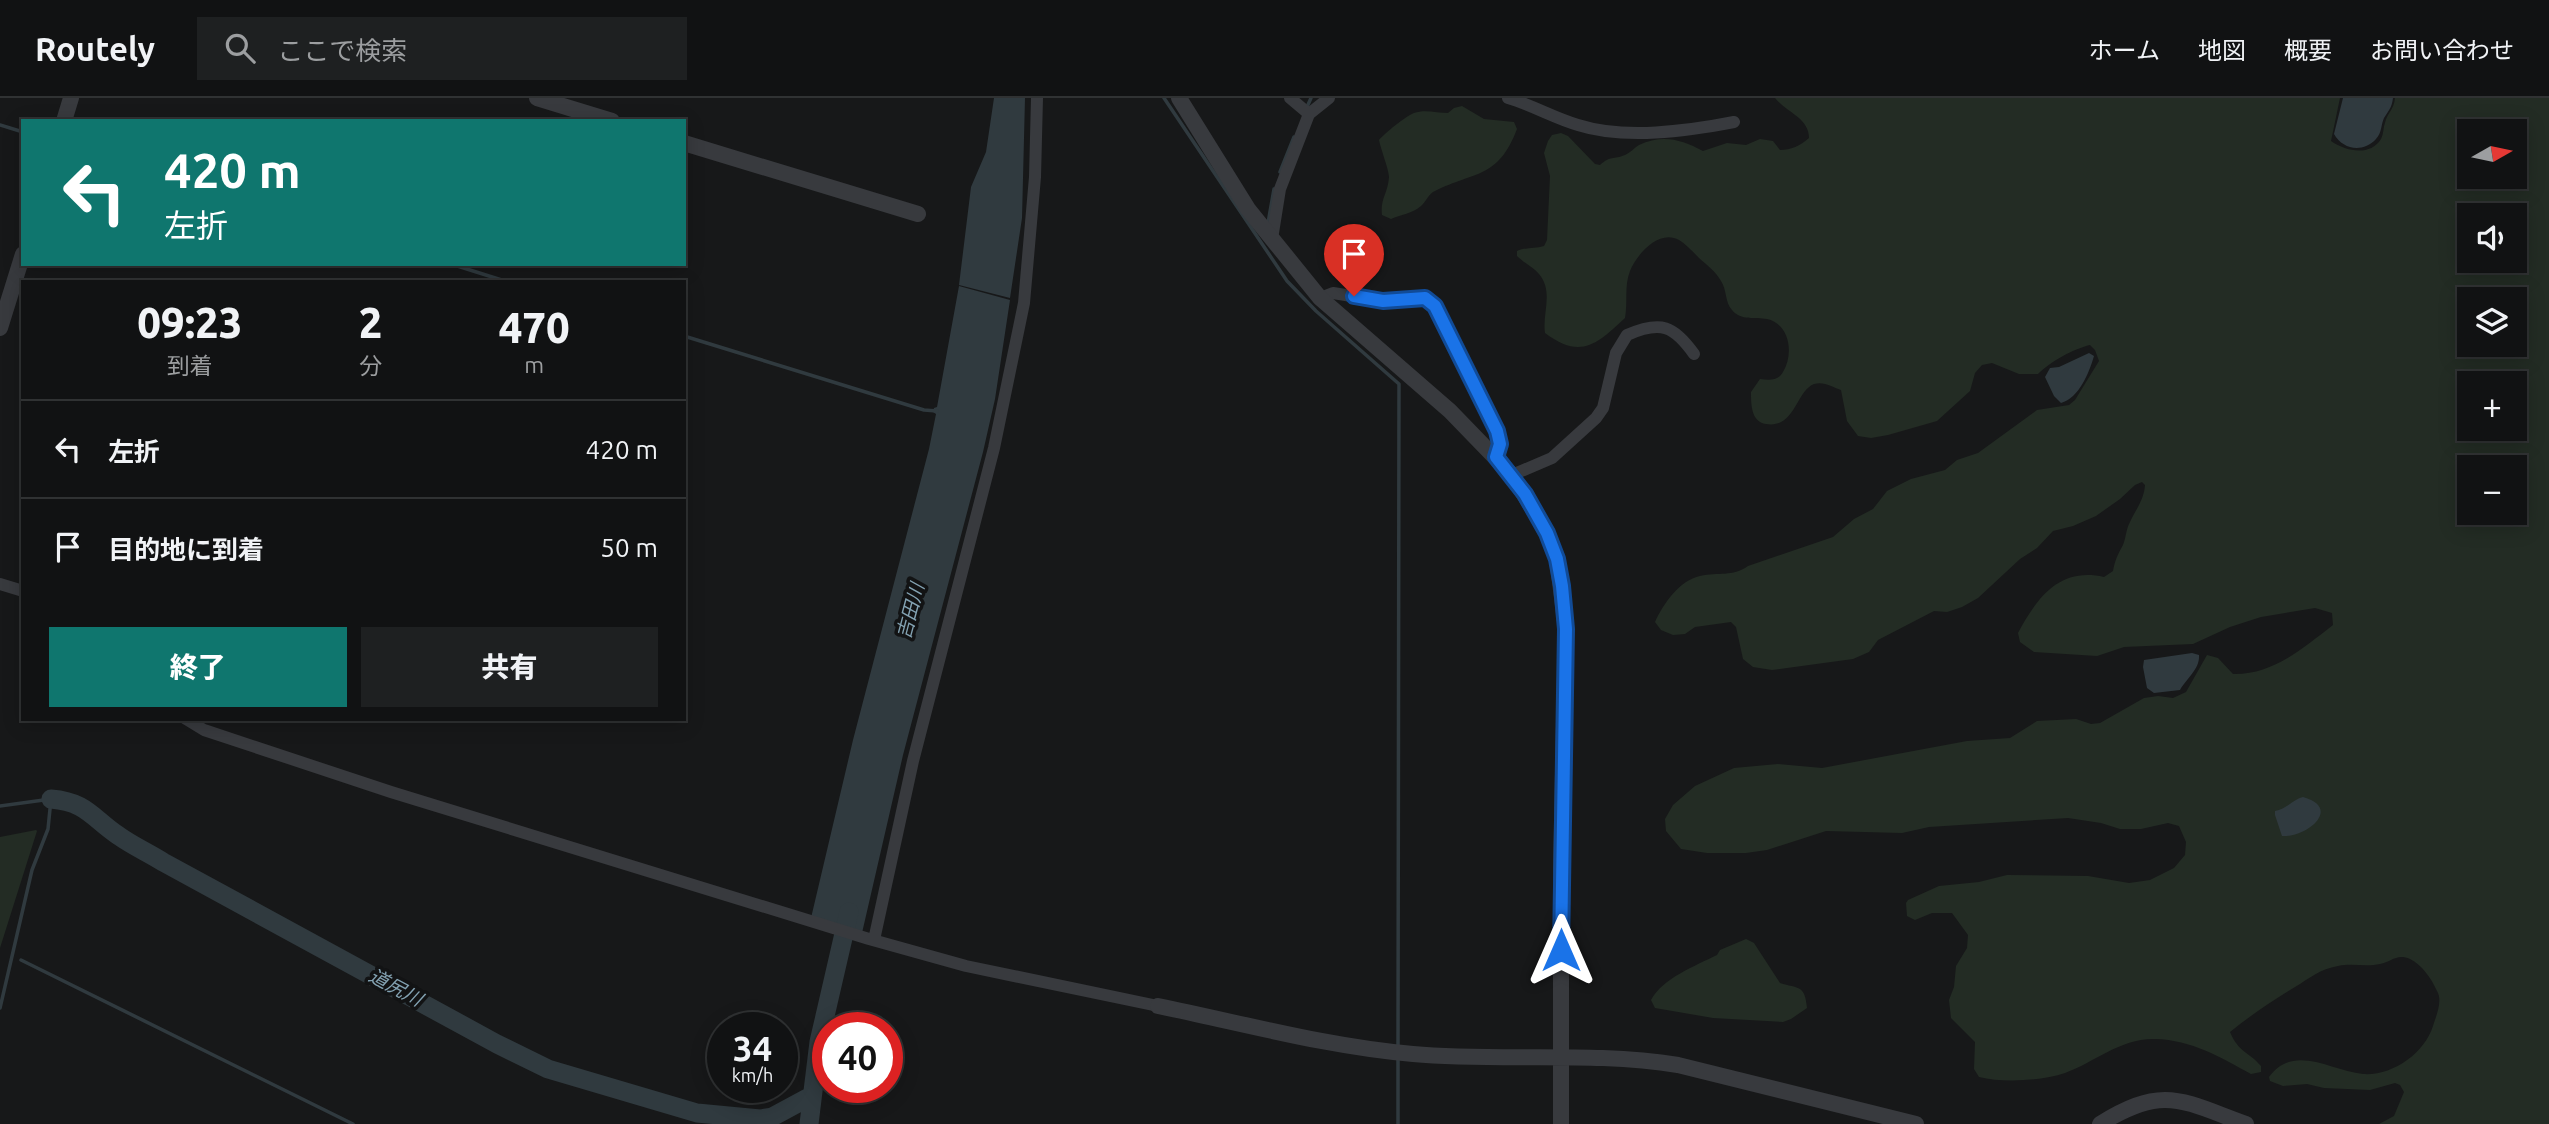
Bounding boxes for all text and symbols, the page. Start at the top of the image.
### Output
search box [197,17,687,80]
icon: search [221,29,259,67]
text: Routely [35,30,155,67]
text: ここで検索 [277,36,407,65]
text: ホーム [2089,37,2160,64]
text: 地図 [2198,37,2246,64]
text: 概要 [2284,37,2332,64]
text: お問い合わせ [2370,37,2514,64]
north arrow [2457,119,2527,189]
map controls [2457,119,2527,525]
text: 420 m [164,142,301,197]
icon: left [49,147,140,238]
button: sound [2457,203,2527,273]
text: 左折 [164,207,228,243]
pin [1324,224,1384,296]
icon: arrive [1335,235,1373,273]
button: layers [2457,287,2527,357]
text: 09:23 [137,299,242,346]
text: 2 [359,299,382,346]
text: 470 [499,304,570,351]
text: m [524,352,544,377]
text: 到着 [167,353,213,378]
text: 分 [359,353,382,378]
button: + [2457,371,2527,441]
icon: left [49,430,87,468]
text: 420 m [586,435,658,464]
text: 左折 [108,437,160,466]
button: − [2457,455,2527,525]
icon: arrive [49,528,87,566]
text: 50 m [600,533,658,562]
text: 目的地に到着 [108,535,264,564]
water label: 吉田川 [892,579,929,641]
button: 終了 [49,627,347,707]
button: 共有 [361,627,658,707]
position arrow [1524,913,1598,987]
water label: 道尻川 [366,964,428,1011]
speed limit sign: 40 [812,1012,903,1103]
text: 34 [733,1028,772,1068]
text: km/h [732,1065,773,1085]

